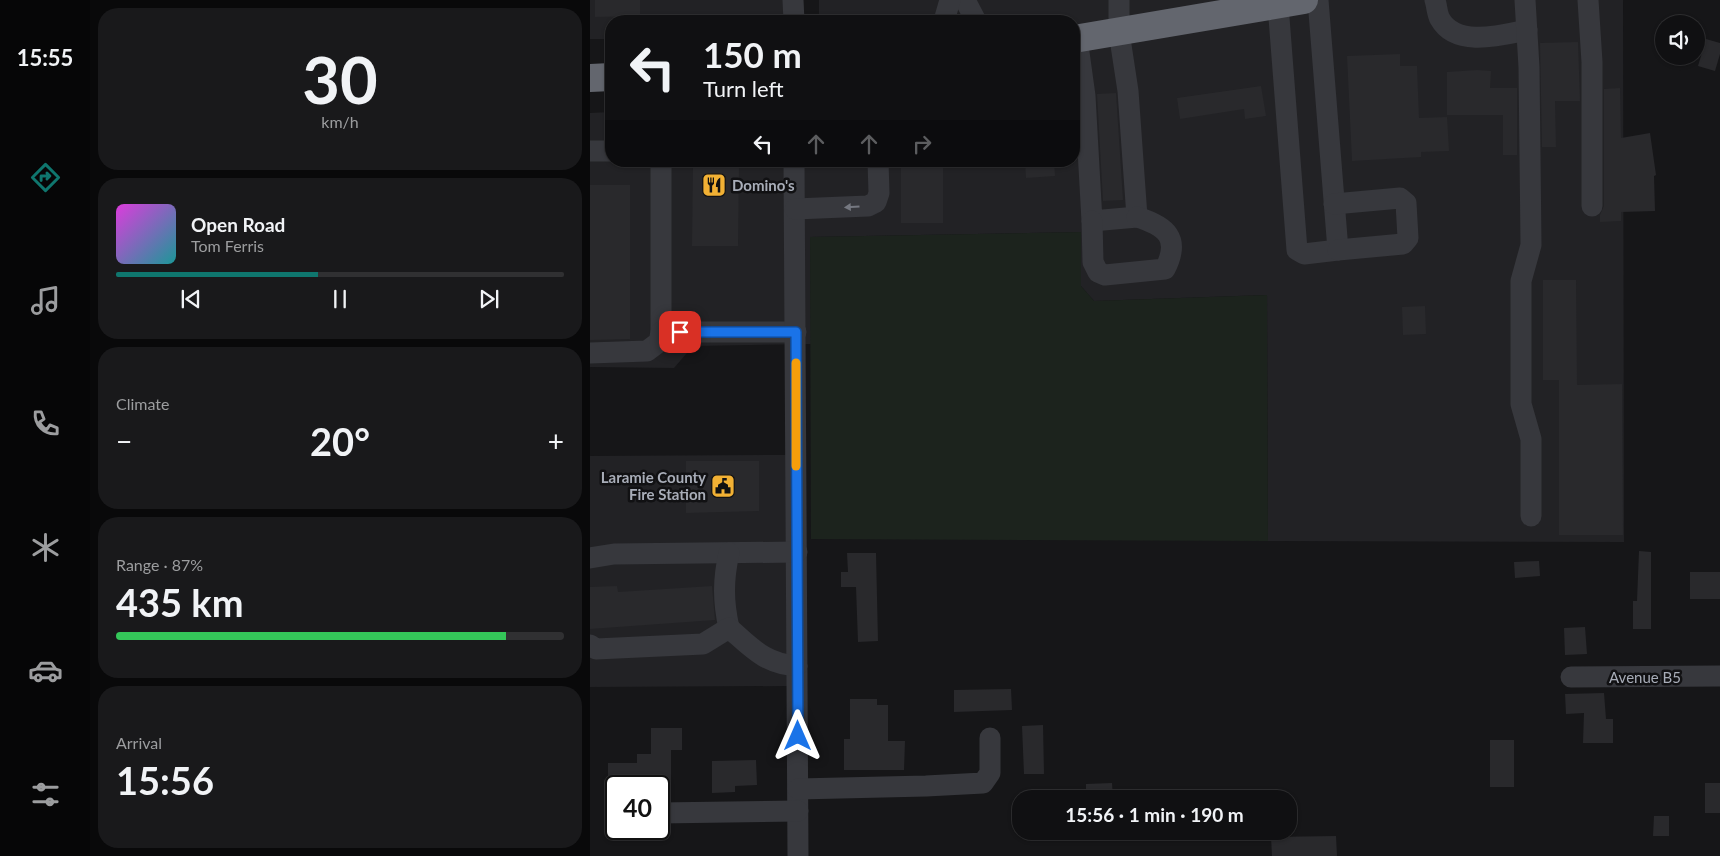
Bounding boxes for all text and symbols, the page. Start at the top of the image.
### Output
map controls [1655,15,1705,65]
button: sound [1655,15,1705,65]
text: 150 m [703,33,802,75]
icon: left [620,35,685,100]
text: 30 [302,40,378,118]
text: 15:55 [17,44,73,71]
text: Turn left [703,75,784,102]
text: km/h [321,112,359,131]
icon: left [749,130,777,158]
icon: ahead [802,130,830,158]
icon: ahead [855,130,883,158]
icon: right [908,130,936,158]
icon: directions [28,160,63,195]
restaurant icon: Domino's [701,172,727,198]
place label: Domino's [732,176,795,194]
one-way arrow [843,203,859,211]
text: Open Road [191,213,285,236]
text: Tom Ferris [191,236,264,255]
icon: music [28,283,63,318]
icon: previous [177,285,205,313]
icon: pause [326,285,354,313]
icon: next [475,285,503,313]
pin [659,311,701,353]
icon: arrive [666,318,694,346]
text: Climate [116,394,169,413]
icon: phone [28,406,63,441]
text: 20° [310,418,370,464]
text: − [116,424,132,458]
text: + [548,424,564,458]
place label: Laramie County Fire Station [601,468,706,503]
public building icon: Laramie County Fire Station [710,473,736,499]
icon: climate [28,530,63,565]
text: Range · 87% [116,555,203,574]
text: 435 km [116,579,244,625]
icon: car [28,653,63,688]
street label: Avenue B5 [1609,668,1681,686]
position arrow [771,709,823,761]
text: Arrival [116,733,162,752]
text: 15:56 [116,757,214,803]
speed limit sign: 40 [605,775,670,840]
icon: filters [28,777,63,812]
text: 15:56 · 1 min · 190 m [1065,803,1244,826]

